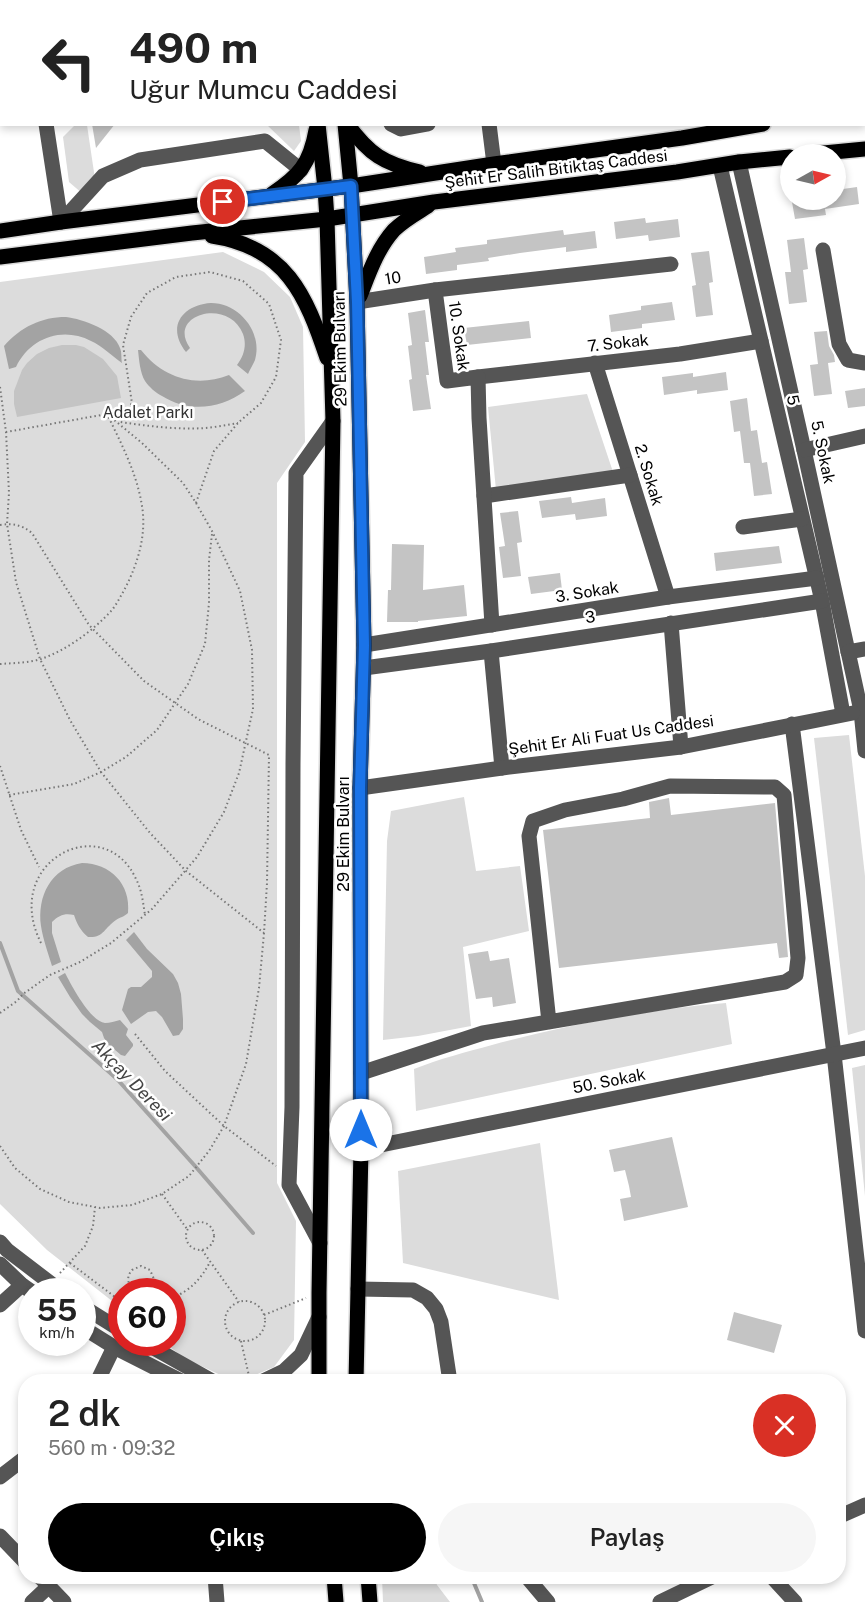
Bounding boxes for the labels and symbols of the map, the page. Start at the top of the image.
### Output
north arrow [780,144,846,210]
street label: Şehit Er Salih Bitiktaş Caddesi [443,146,669,192]
pin [197,176,248,227]
street label: 10 [383,267,403,289]
street label: 29 Ekim Bulvarı [329,291,351,407]
street label: 10. Sokak [445,300,473,372]
street label: 7. Sokak [586,330,650,356]
street label: 5 [783,393,803,407]
park label: Adalet Parkı [103,403,193,422]
street label: 5. Sokak [807,419,839,485]
street label: 2. Sokak [631,442,667,508]
street label: 3. Sokak [554,578,620,606]
street label: 3 [584,607,596,627]
street label: Şehit Er Ali Fuat Us Caddesi [507,711,715,759]
street label: 29 Ekim Bulvarı [334,776,353,892]
water label: Akçay Deresi [88,1035,176,1126]
street label: 50. Sokak [571,1065,647,1097]
position arrow [329,1098,393,1162]
speed limit sign: 60 [108,1278,186,1356]

